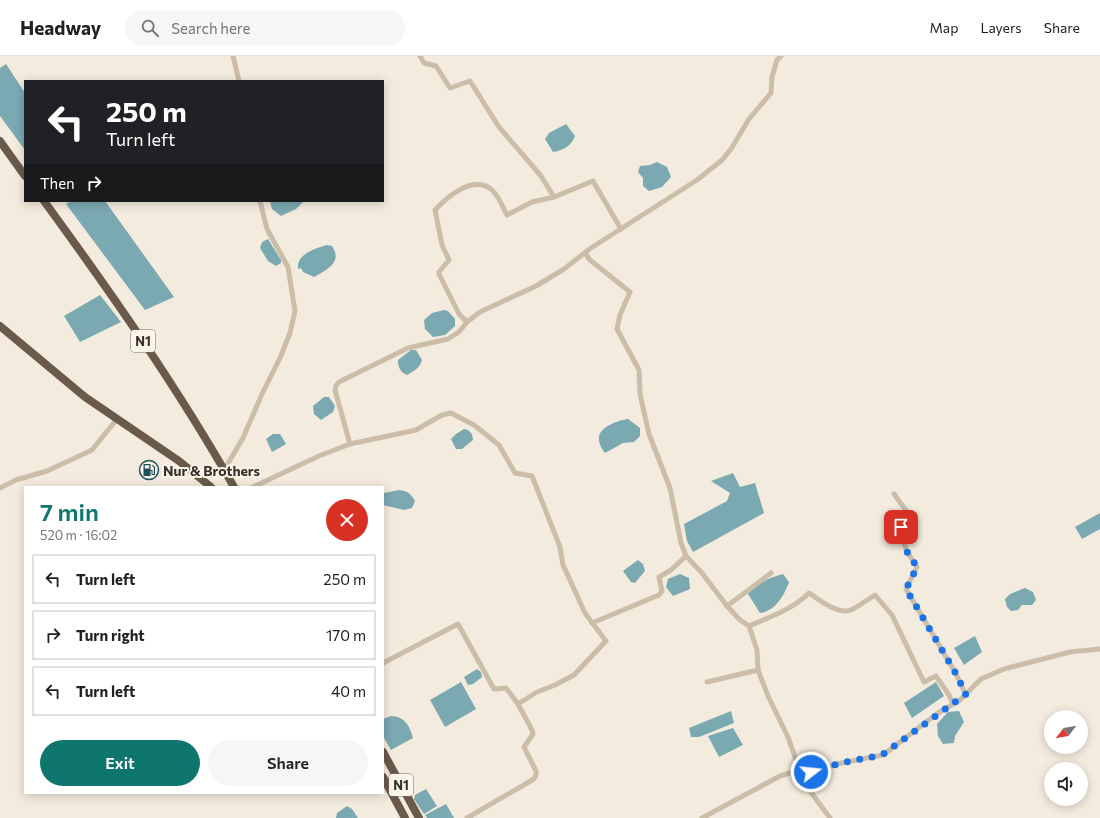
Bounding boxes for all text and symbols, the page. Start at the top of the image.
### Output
search box [125,10,405,46]
text: Headway [20,16,101,39]
icon: search [139,17,161,39]
text: Search here [171,19,251,37]
text: Map [930,19,958,36]
text: Layers [980,19,1022,36]
text: Share [1044,19,1080,36]
text: 250 m [106,94,187,128]
icon: left [40,96,92,148]
text: Turn left [106,128,175,150]
icon: right [83,172,105,194]
text: Then [40,174,75,192]
road number: N1 [131,330,155,352]
fuel station icon: Nur & Brothers [138,459,160,481]
place label: Nur & Brothers [163,462,260,479]
text: 7 min [40,497,99,526]
button: close [326,499,368,541]
pin [884,510,918,544]
icon: arrive [890,516,912,538]
text: 520 m · 16:02 [40,527,117,543]
icon: left [42,568,64,590]
text: Turn left [76,570,135,588]
text: 250 m [323,570,366,588]
icon: right [42,624,64,646]
text: Turn right [76,626,145,644]
text: 170 m [326,626,366,644]
icon: left [42,680,64,702]
text: Turn left [76,682,135,700]
text: 40 m [331,682,366,700]
north arrow [1044,710,1088,754]
map controls [1044,710,1088,806]
button: Exit [40,740,200,786]
button: Share [208,740,368,786]
position arrow [790,751,832,793]
button: sound [1044,762,1088,806]
road number: N1 [389,774,413,796]

